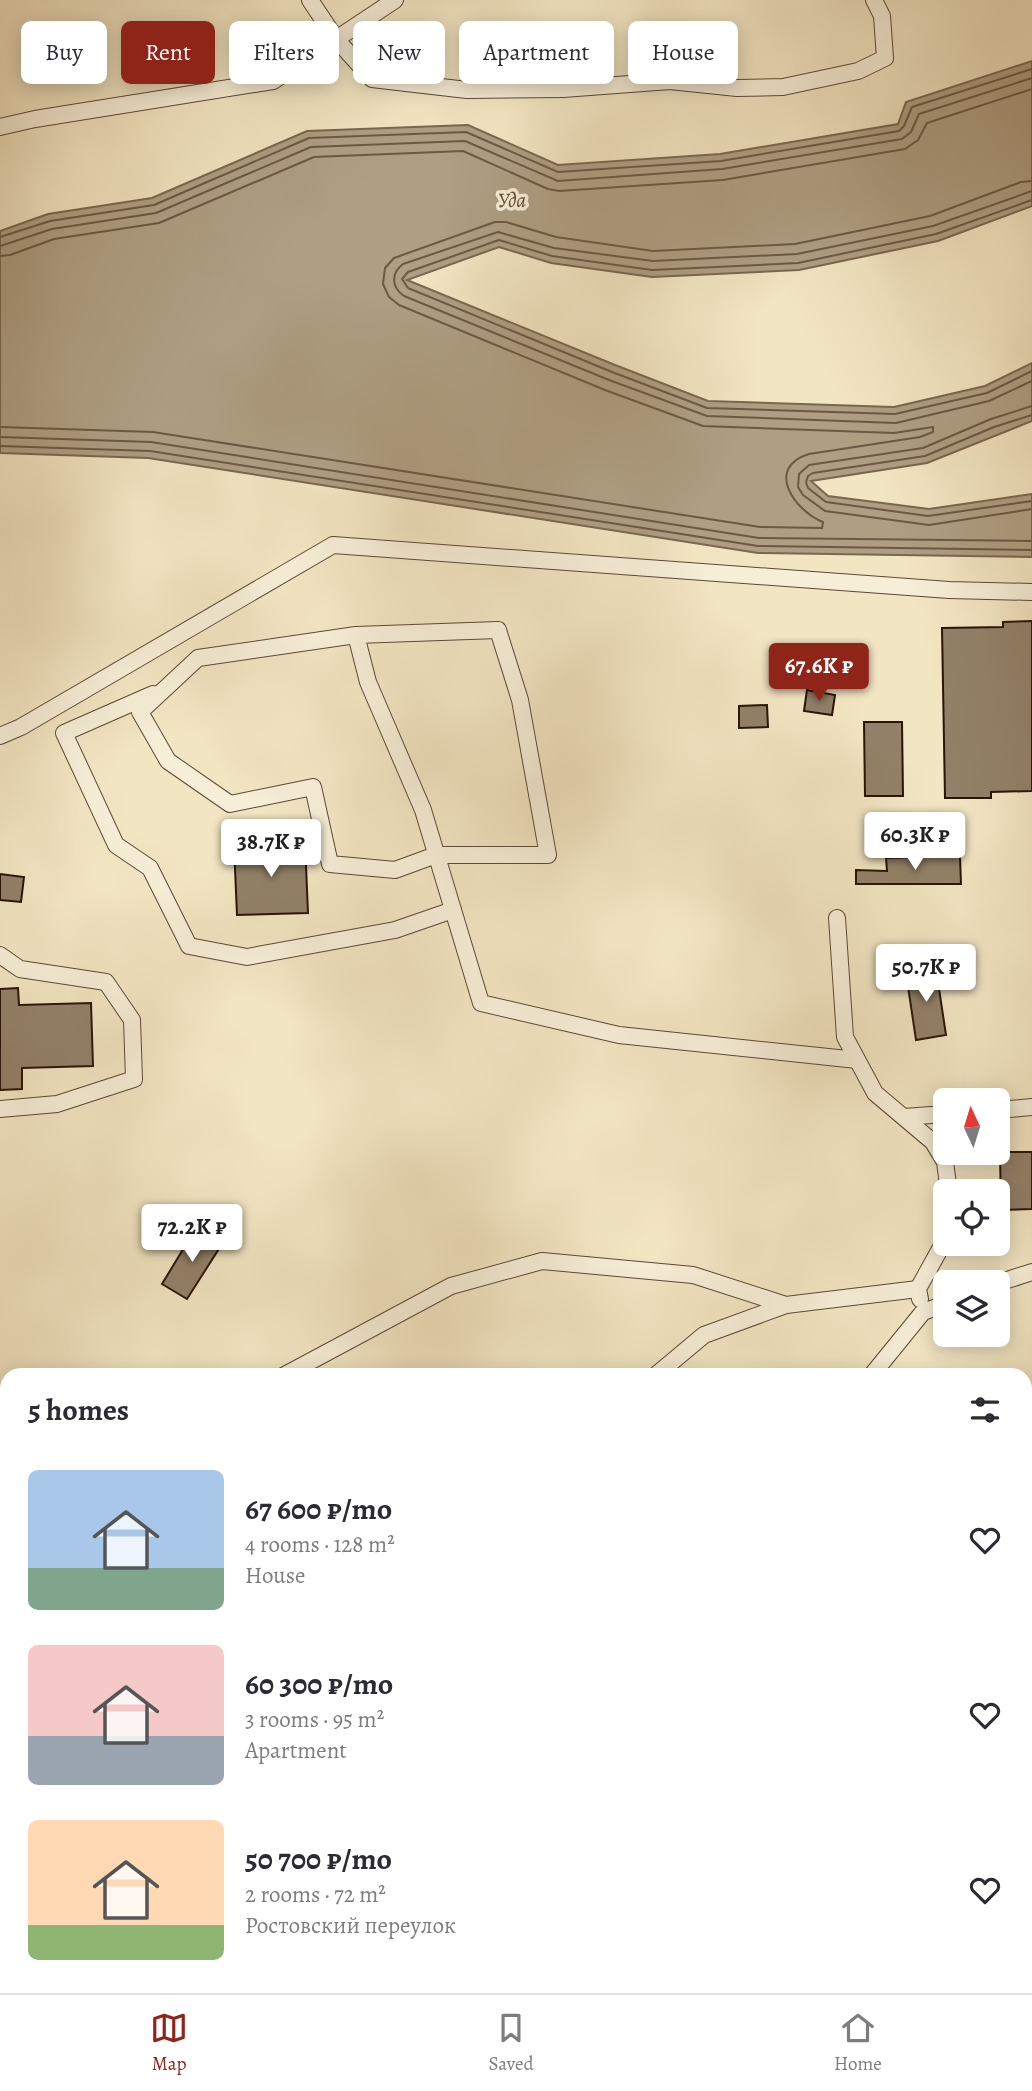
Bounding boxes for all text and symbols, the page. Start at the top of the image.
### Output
chip: Buy [21,21,107,84]
chip: Rent [121,21,215,84]
chip: Filters [229,21,339,84]
chip: New [353,21,445,84]
chip: Apartment [459,21,614,84]
chip: House [628,21,738,84]
water label: Уда [498,186,527,214]
pin: 67.6K ₽ [754,644,884,703]
text: 67.6K ₽ [785,650,853,681]
pin: 60.3K ₽ [850,812,980,872]
text: 60.3K ₽ [880,819,950,850]
pin: 38.7K ₽ [206,820,336,879]
text: 38.7K ₽ [237,826,305,857]
pin: 50.7K ₽ [861,944,991,1004]
text: 50.7K ₽ [892,951,960,982]
north arrow [933,1088,1010,1166]
map controls [933,1088,1010,1347]
button: locate [933,1179,1010,1256]
pin: 72.2K ₽ [127,1204,257,1264]
text: 72.2K ₽ [157,1211,227,1242]
button: layers [933,1270,1010,1347]
text: 5 homes [28,1390,129,1430]
icon: filters [966,1391,1004,1429]
text: 67 600 ₽/mo [245,1489,392,1529]
icon: home [84,1498,168,1582]
icon: heart [966,1521,1004,1559]
text: 4 rooms · 128 m² [245,1529,395,1560]
text: House [245,1560,305,1591]
text: 60 300 ₽/mo [245,1664,393,1704]
icon: home [84,1673,168,1757]
icon: heart [966,1696,1004,1734]
text: 3 rooms · 95 m² [245,1704,384,1735]
text: Apartment [245,1735,347,1766]
text: 50 700 ₽/mo [245,1839,392,1879]
icon: home [84,1848,168,1932]
icon: heart [966,1871,1004,1909]
text: 2 rooms · 72 m² [245,1879,386,1910]
text: Ростовский переулок [245,1910,456,1941]
tab: Map [150,2009,188,2077]
tab: Saved [489,2009,534,2077]
tab: Home [834,2009,882,2077]

